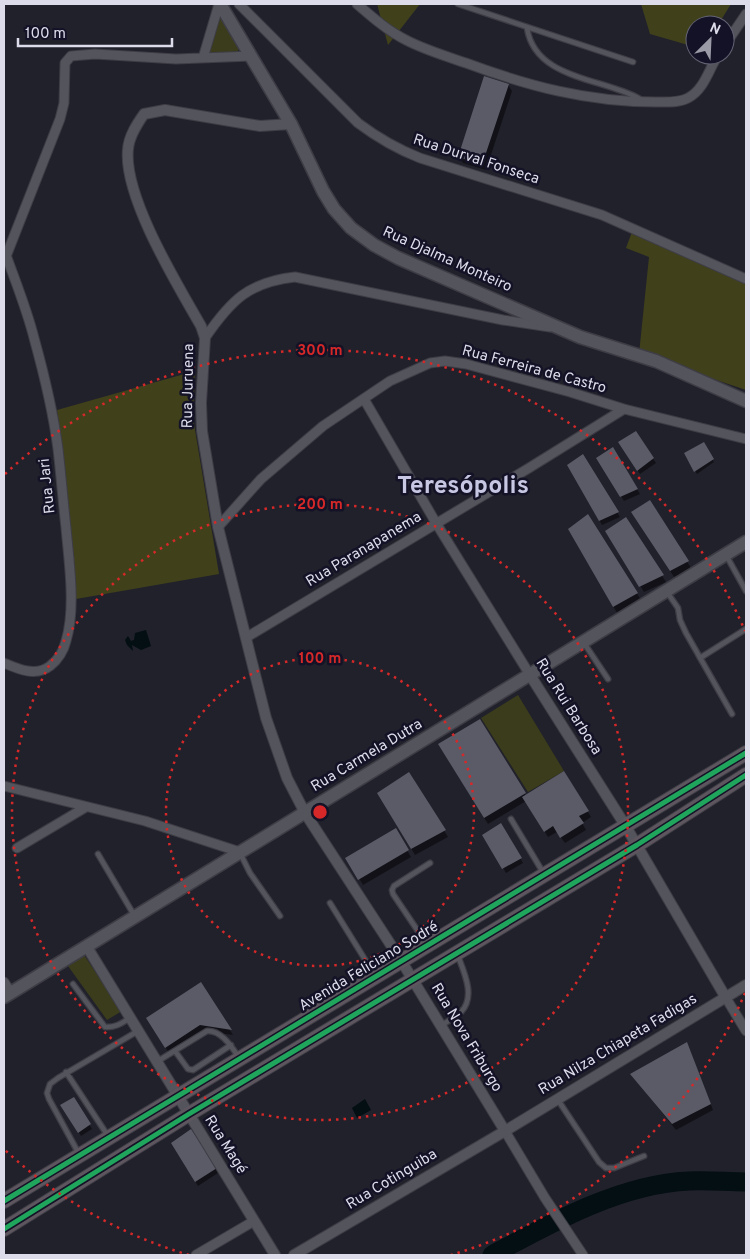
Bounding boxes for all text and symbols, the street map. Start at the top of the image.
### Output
scale bar [18,15,171,47]
north arrow [685,15,735,65]
text: N [707,20,723,39]
text: 100 m [25,25,66,44]
street label: Rua Durval Fonseca [410,131,542,189]
street label: Rua Djalma Monteiro [379,223,515,297]
text: 300 m [297,342,343,361]
street label: Rua Ferreira de Castro [460,342,608,398]
street label: Rua Juruena [179,343,199,429]
street label: Rua Jari [36,457,60,515]
district label: Teresópolis [397,471,529,503]
text: 200 m [297,496,343,515]
street label: Rua Paranapanema [303,508,425,592]
text: 100 m [299,650,341,669]
street label: Rua Rui Barbosa [531,655,605,759]
street label: Rua Carmela Dutra [308,715,426,797]
centre of rings [311,803,329,821]
street label: Avenida Feliciano Sodré [296,918,442,1016]
street label: Rua Nova Friburgo [426,980,506,1096]
street label: Rua Nilza Chiapeta Fadigas [535,990,701,1100]
street label: Rua Magé [199,1112,251,1178]
street label: Rua Cotinguiba [343,1145,441,1215]

